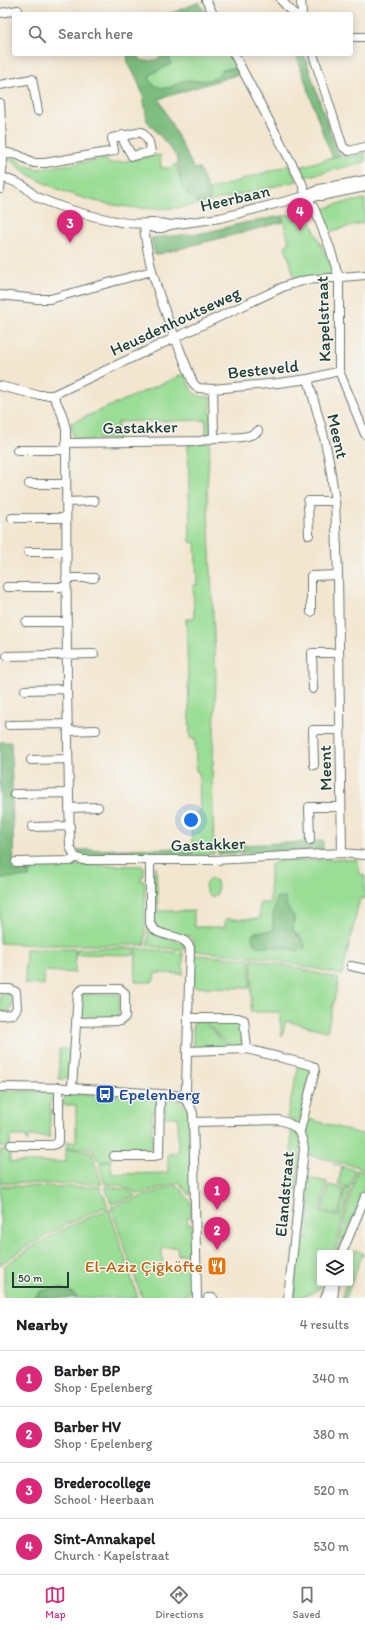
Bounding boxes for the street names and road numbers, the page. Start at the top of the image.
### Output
street label: Heerbaan [198,180,272,216]
street label: Kapelstraat [312,276,334,362]
street label: Heusdenhoutseweg [107,282,244,360]
street label: Besteveld [227,355,299,383]
street label: Meent [323,412,353,461]
street label: Gastakker [102,416,178,438]
street label: Meent [315,744,335,791]
street label: Gastakker [170,833,246,855]
street label: Elandstraat [270,1150,298,1238]

